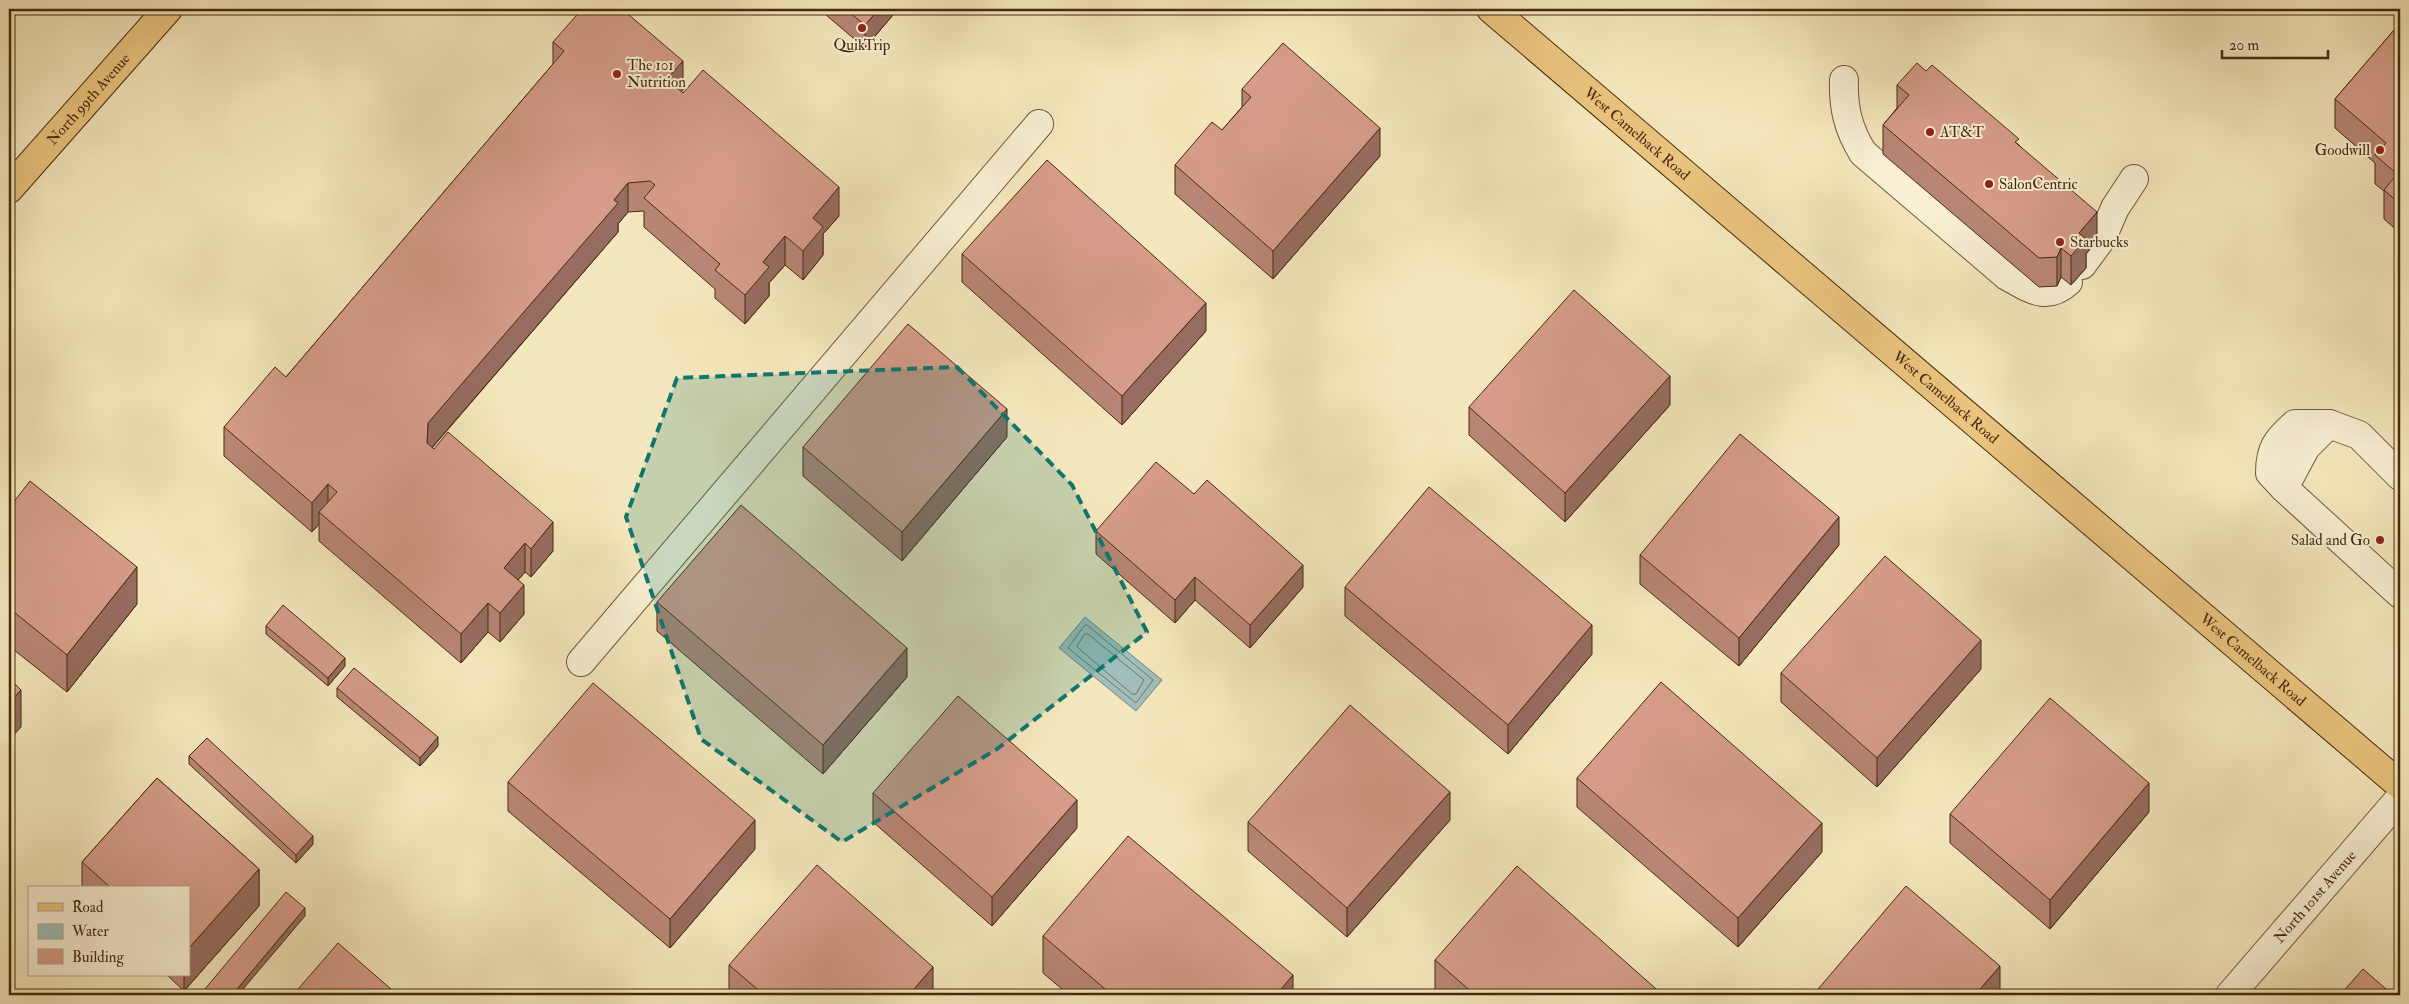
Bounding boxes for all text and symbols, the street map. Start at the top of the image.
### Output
marker: QuikTrip [856,22,868,34]
scale bar [2222,28,2328,60]
place label: QuikTrip [834,36,891,56]
text: 20 m [2229,36,2259,55]
street label: North 99th Avenue [43,49,135,149]
place label: The 101 Nutrition [627,56,686,92]
marker: The 101 Nutrition [611,68,623,80]
street label: West Camelback Road [1579,83,1694,185]
place label: AT&T [1939,123,1984,142]
marker: AT&T [1924,126,1936,138]
place label: Goodwill [2315,141,2370,160]
marker: Goodwill [2374,144,2386,156]
place label: SalonCentric [1999,175,2078,194]
marker: SalonCentric [1983,178,1995,190]
place label: Starbucks [2070,233,2128,252]
marker: Starbucks [2054,236,2066,248]
street label: West Camelback Road [1888,346,2003,449]
place label: Salad and Go [2291,531,2370,550]
marker: Salad and Go [2374,534,2386,546]
street label: West Camelback Road [2195,609,2310,711]
street label: North 101st Avenue [2270,847,2361,947]
legend [28,886,190,976]
text: Road [72,898,104,917]
text: Water [71,922,109,941]
text: Building [72,948,124,967]

